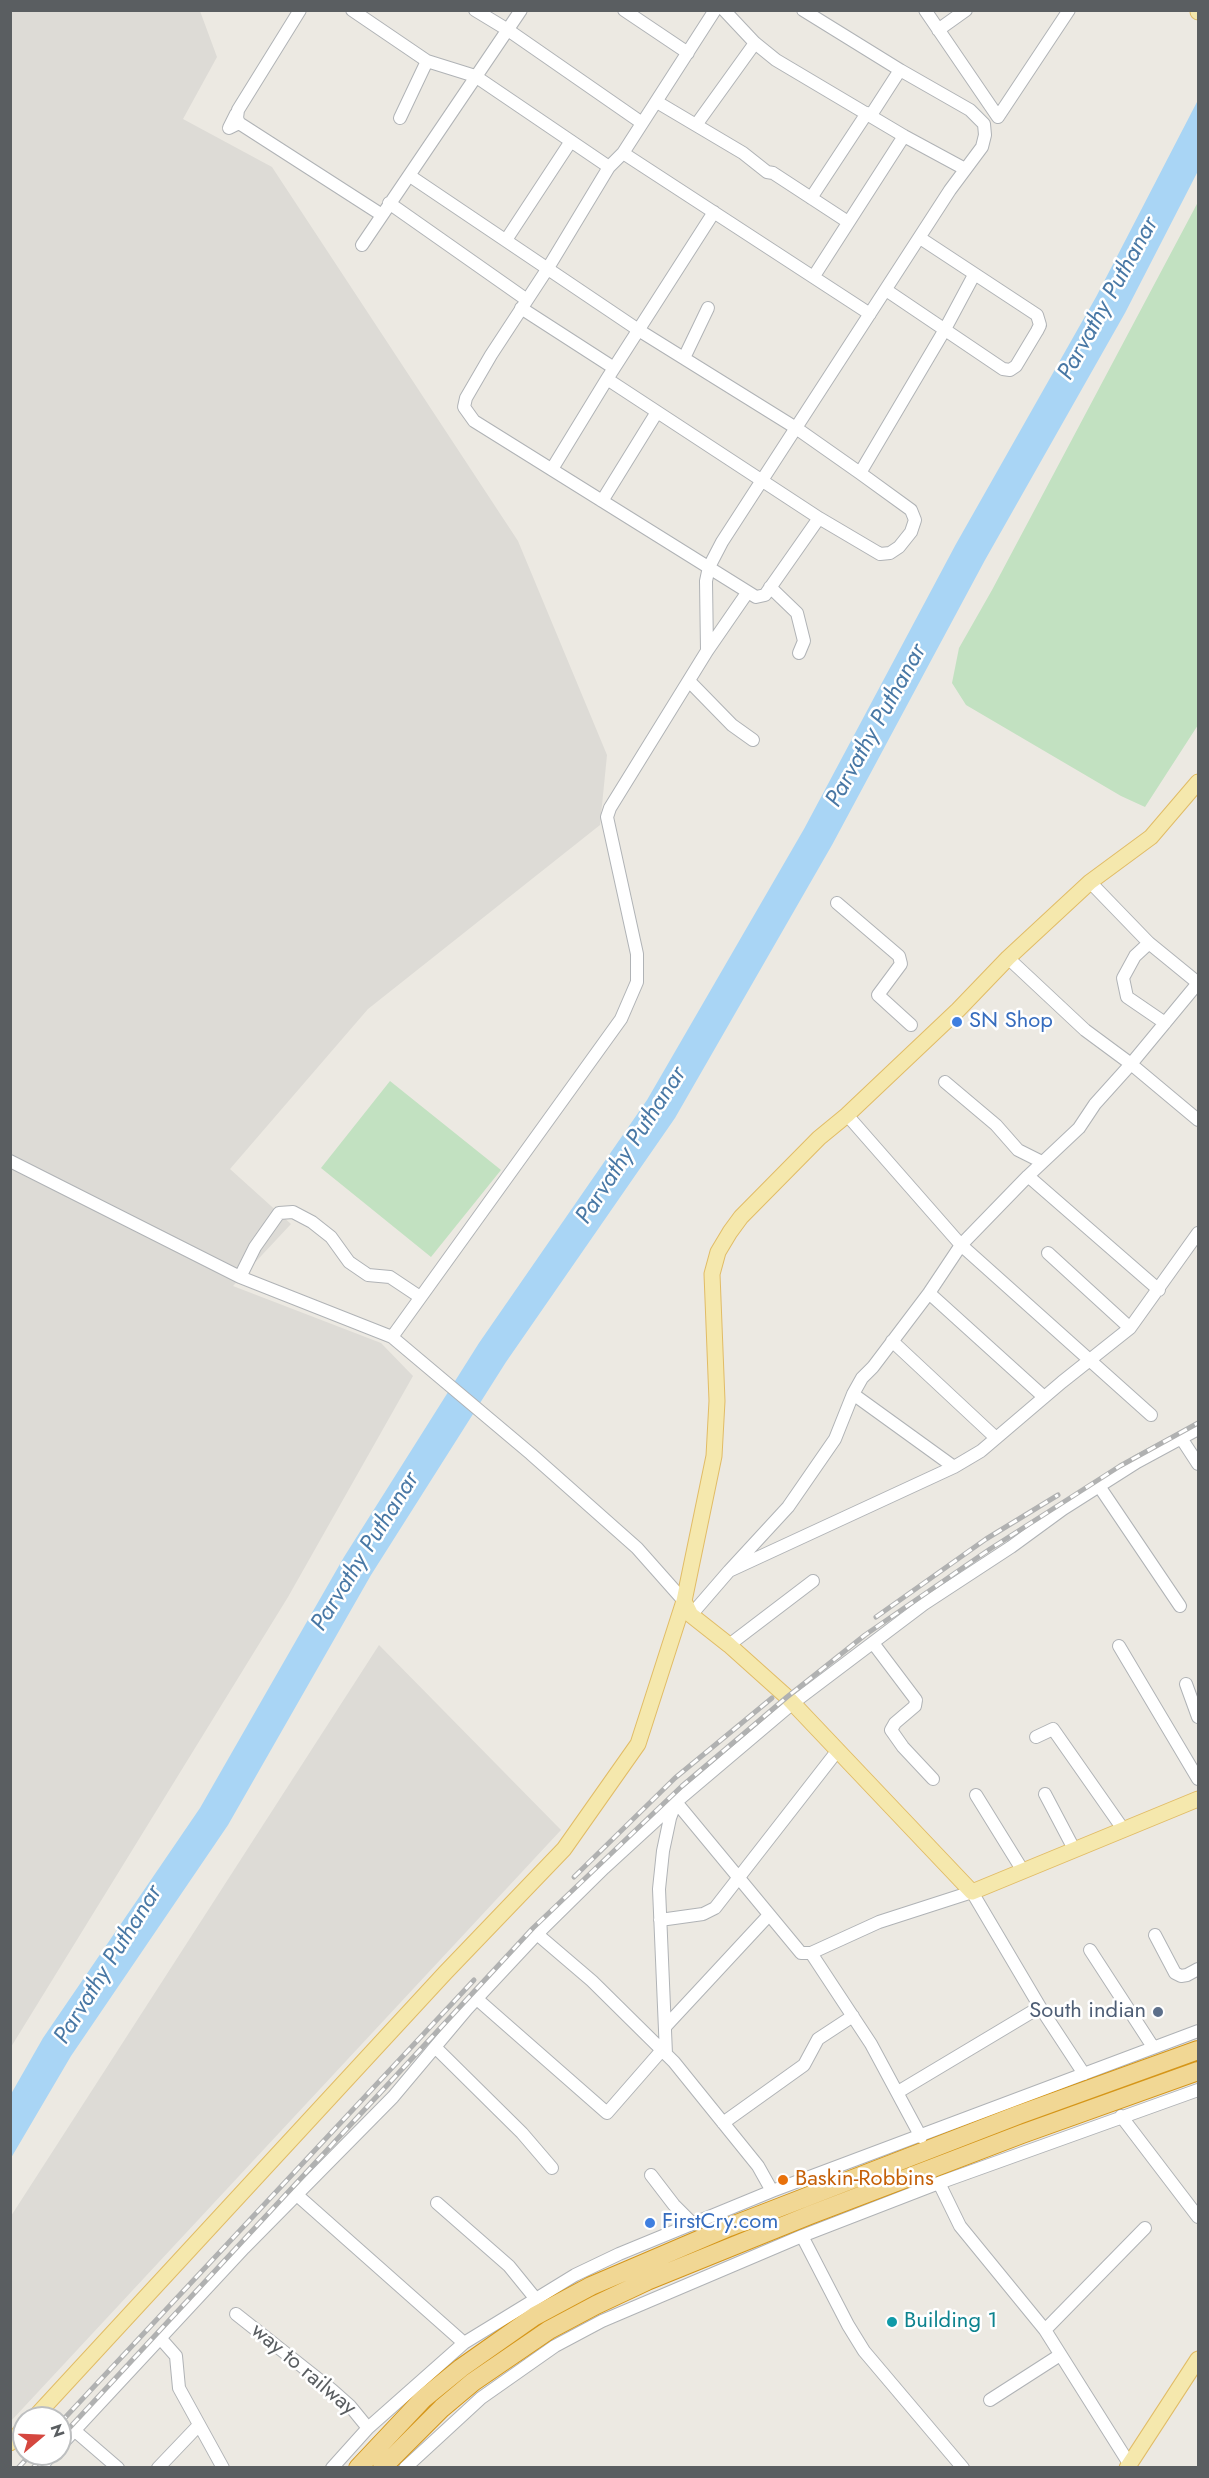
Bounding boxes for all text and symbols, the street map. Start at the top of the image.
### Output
water label: Parvathy Puthanar [1052,213,1166,385]
water label: Parvathy Puthanar [820,640,934,812]
place label: SN Shop [969,1009,1053,1035]
marker: SN Shop [950,1015,964,1029]
water label: Parvathy Puthanar [570,1062,694,1230]
water label: Parvathy Puthanar [306,1467,426,1637]
water label: Parvathy Puthanar [49,1880,169,2050]
place label: South indian [1029,1999,1146,2025]
marker: South indian [1151,2005,1165,2019]
place label: Baskin-Robbins [795,2167,934,2193]
marker: Baskin-Robbins [776,2173,790,2187]
place label: FirstCry.com [662,2210,778,2236]
marker: FirstCry.com [643,2216,657,2230]
place label: Building 1 [904,2309,997,2335]
marker: Building 1 [885,2315,899,2329]
street label: way to railway [245,2318,361,2422]
north arrow [12,2406,72,2466]
text: N [45,2421,71,2440]

